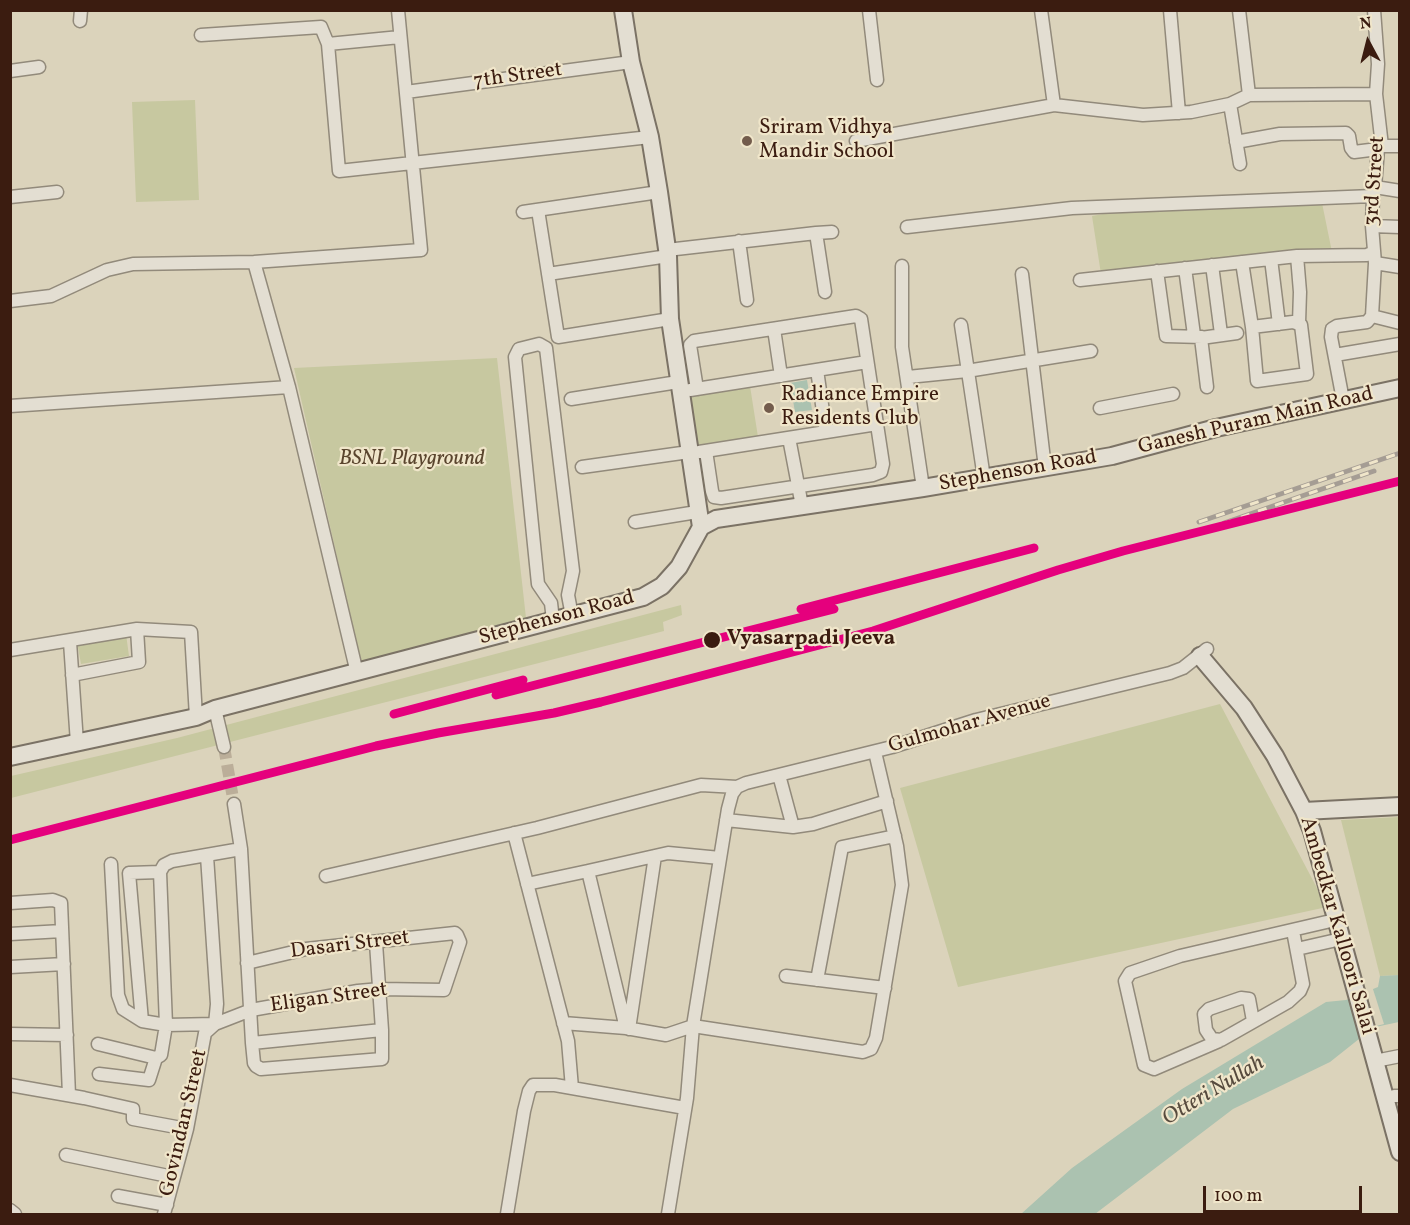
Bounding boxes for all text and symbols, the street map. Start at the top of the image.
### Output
north arrow [1338,12,1398,72]
text: N [1359,13,1373,36]
street label: 7th Street [472,58,564,96]
place label: Sriram Vidhya Mandir School [759,116,894,166]
marker: Sriram Vidhya Mandir School [740,134,754,148]
street label: 3rd Street [1360,135,1392,227]
place label: Radiance Empire Residents Club [781,383,939,433]
street label: Ganesh Puram Main Road [1136,383,1376,461]
marker: Radiance Empire Residents Club [762,401,776,415]
street label: Stephenson Road [937,446,1099,498]
park label: BSNL Playground [339,447,485,473]
street label: Stephenson Road [477,586,637,652]
place label: Vyasarpadi Jeeva [727,627,895,653]
marker: Vyasarpadi Jeeva [702,630,722,650]
street label: Gulmohar Avenue [886,690,1054,760]
street label: Ambedkar Kalloori Salai [1293,814,1379,1038]
street label: Dasari Street [289,926,411,966]
street label: Eligan Street [269,978,389,1020]
street label: Govindan Street [156,1047,214,1199]
water label: Otteri Nullah [1158,1051,1270,1133]
scale bar [1206,1174,1365,1212]
text: 100 m [1214,1184,1263,1209]

